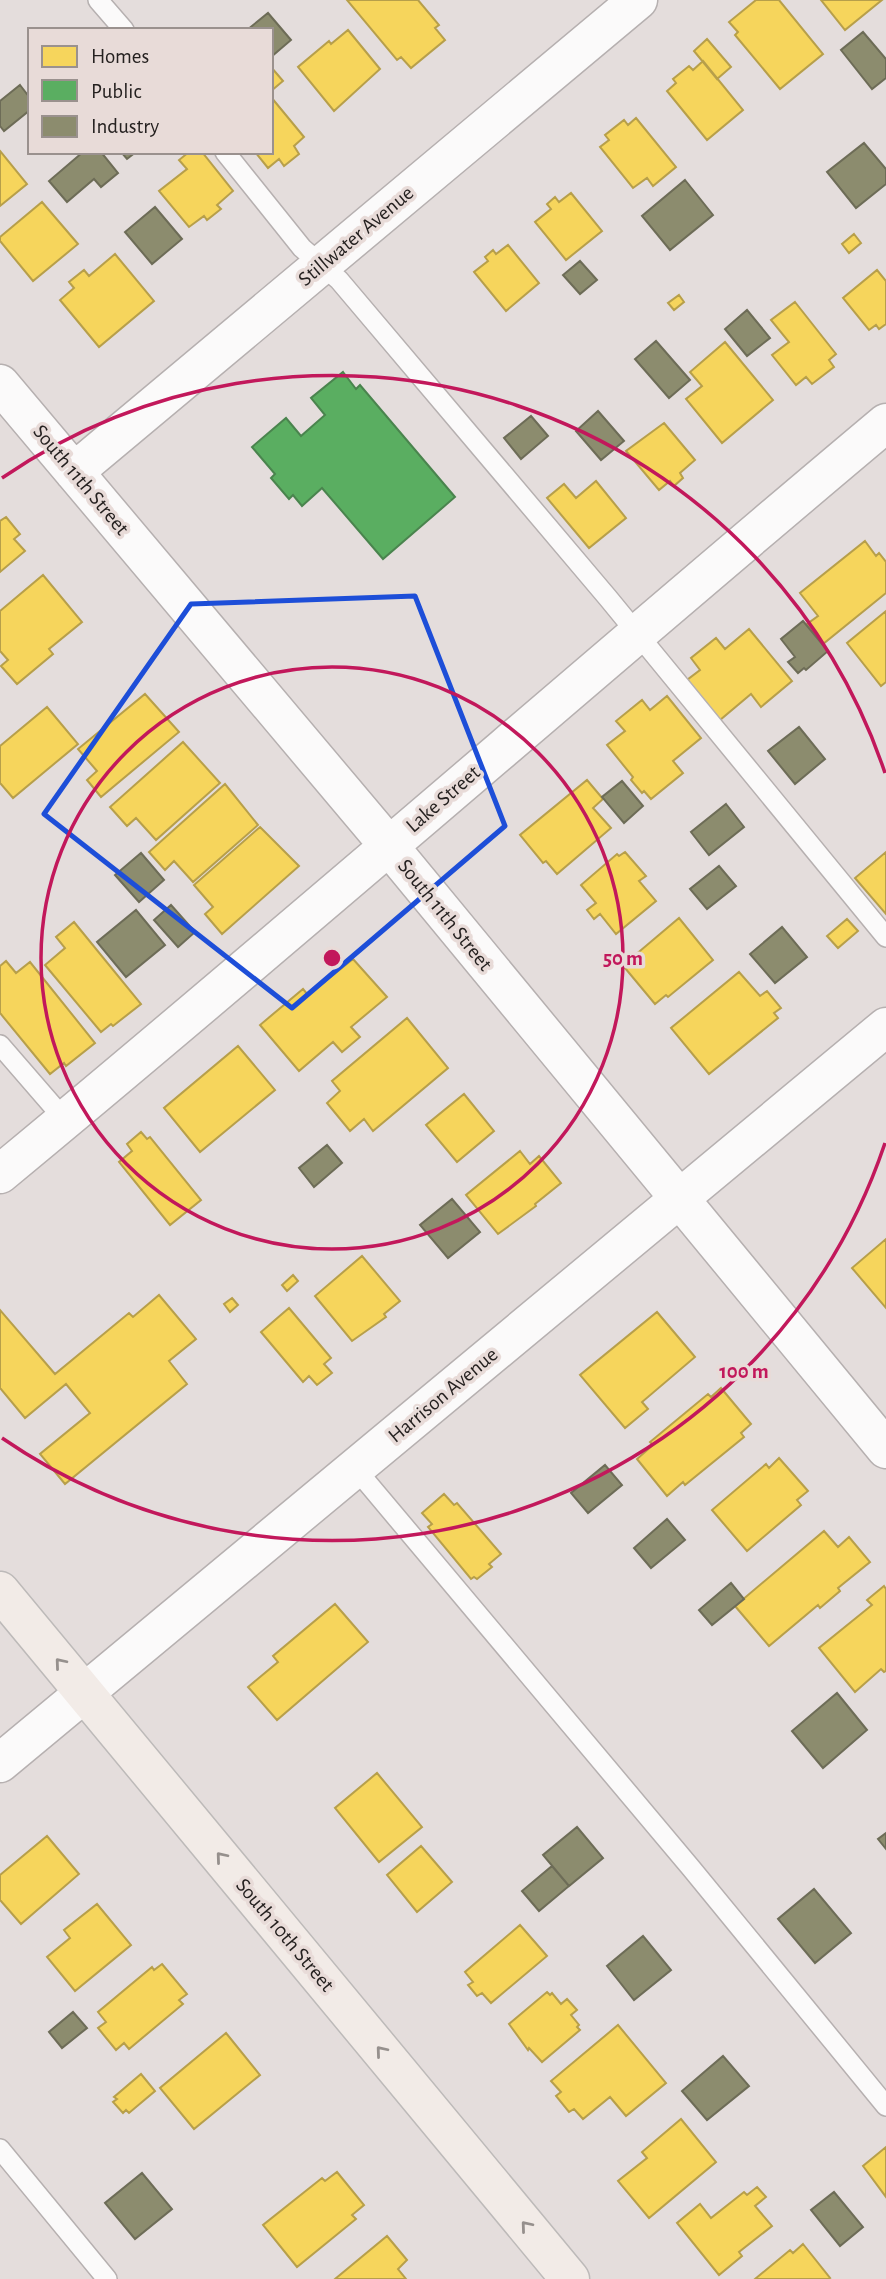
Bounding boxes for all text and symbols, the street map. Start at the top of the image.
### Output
legend [28,28,273,154]
text: Homes [91,46,149,67]
text: Public [91,81,141,102]
text: Industry [91,116,159,137]
street label: Stillwater Avenue [294,182,418,290]
street label: South 11th Street [29,421,133,539]
street label: Lake Street [402,761,484,837]
street label: South 11th Street [394,855,496,975]
centre of rings [320,946,344,970]
text: 50 m [603,948,643,969]
street label: Harrison Avenue [384,1343,502,1447]
text: 100 m [719,1361,769,1382]
one-way arrow [56,1658,68,1671]
one-way arrow [216,1852,229,1865]
street label: South 10th Street [232,1874,338,1996]
one-way arrow [377,2047,389,2060]
one-way arrow [522,2222,535,2234]

